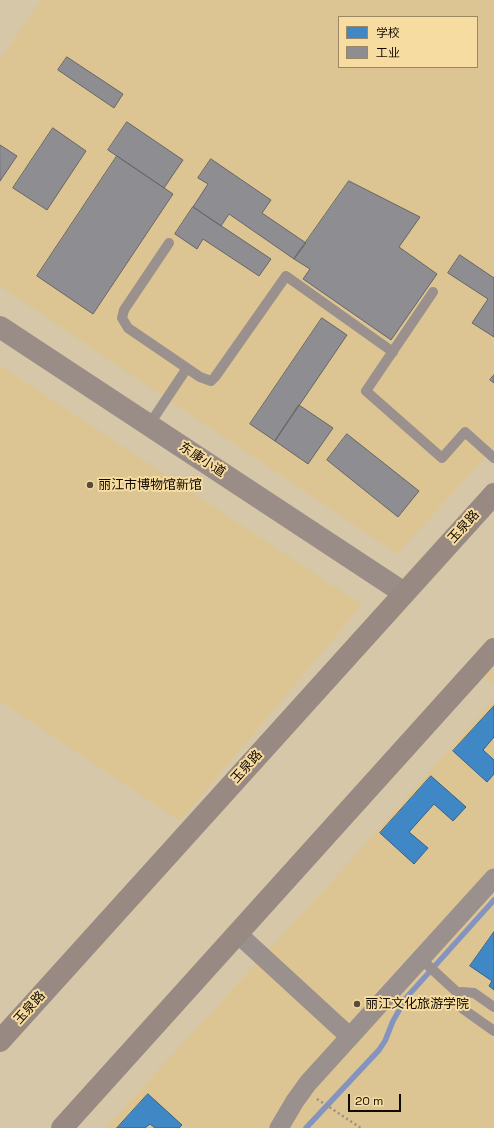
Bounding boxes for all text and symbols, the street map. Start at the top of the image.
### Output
legend [338,16,478,68]
text: 学校 [376,25,400,41]
text: 工业 [376,45,400,61]
street label: 东康小道 [176,439,228,481]
place label: 丽江市博物馆新馆 [98,477,202,493]
marker: 丽江市博物馆新馆 [85,480,95,490]
street label: 玉泉路 [445,507,483,547]
street label: 玉泉路 [228,747,266,787]
street label: 玉泉路 [11,988,49,1028]
place label: 丽江文化旅游学院 [365,996,469,1012]
marker: 丽江文化旅游学院 [352,999,362,1009]
scale bar [350,1086,403,1112]
text: 20 m [355,1093,383,1109]

